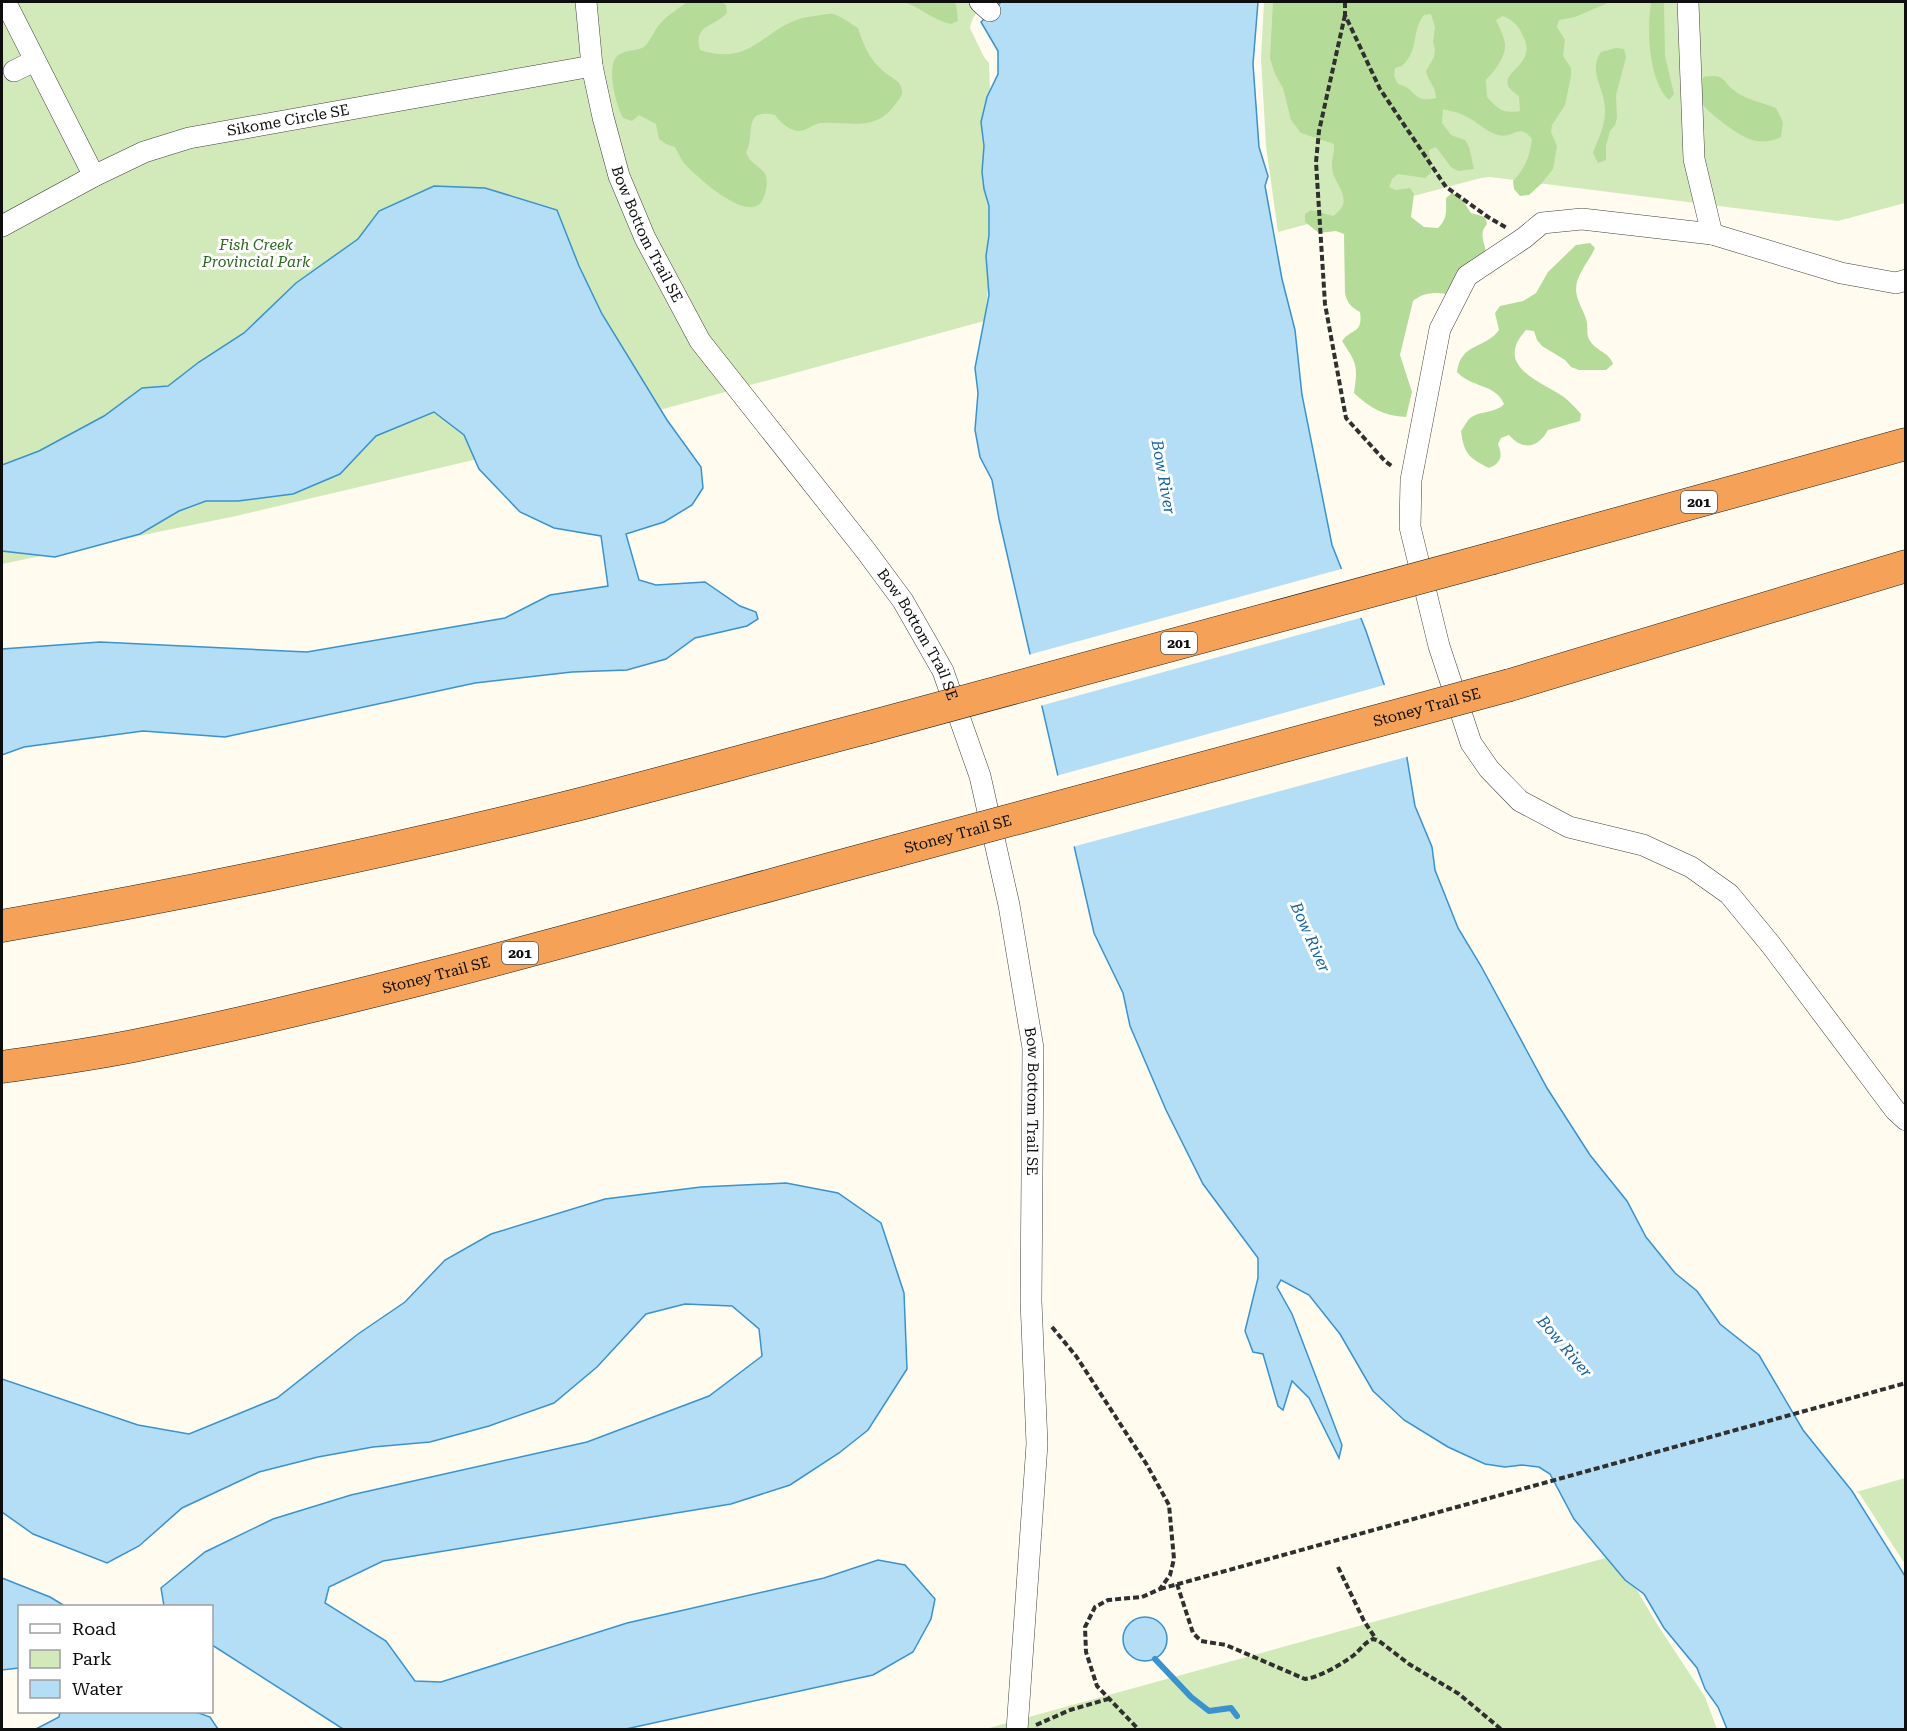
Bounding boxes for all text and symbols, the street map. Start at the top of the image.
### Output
street label: Sikome Circle SE [226,101,351,140]
street label: Bow Bottom Trail SE [608,164,687,305]
park label: Fish Creek Provincial Park [201,236,311,271]
water label: Bow River [1147,438,1179,516]
road number: 201 [1681,491,1717,513]
street label: Bow Bottom Trail SE [873,565,962,703]
road number: 201 [1161,632,1197,654]
street label: Stoney Trail SE [1371,684,1483,731]
street label: Stoney Trail SE [902,811,1014,857]
water label: Bow River [1286,898,1335,976]
road number: 201 [502,942,538,964]
street label: Stoney Trail SE [380,953,492,998]
street label: Bow Bottom Trail SE [1021,1026,1042,1176]
water label: Bow River [1533,1311,1596,1381]
legend [18,1605,213,1713]
text: Road [72,1618,117,1639]
text: Park [72,1648,112,1669]
text: Water [72,1678,123,1699]

